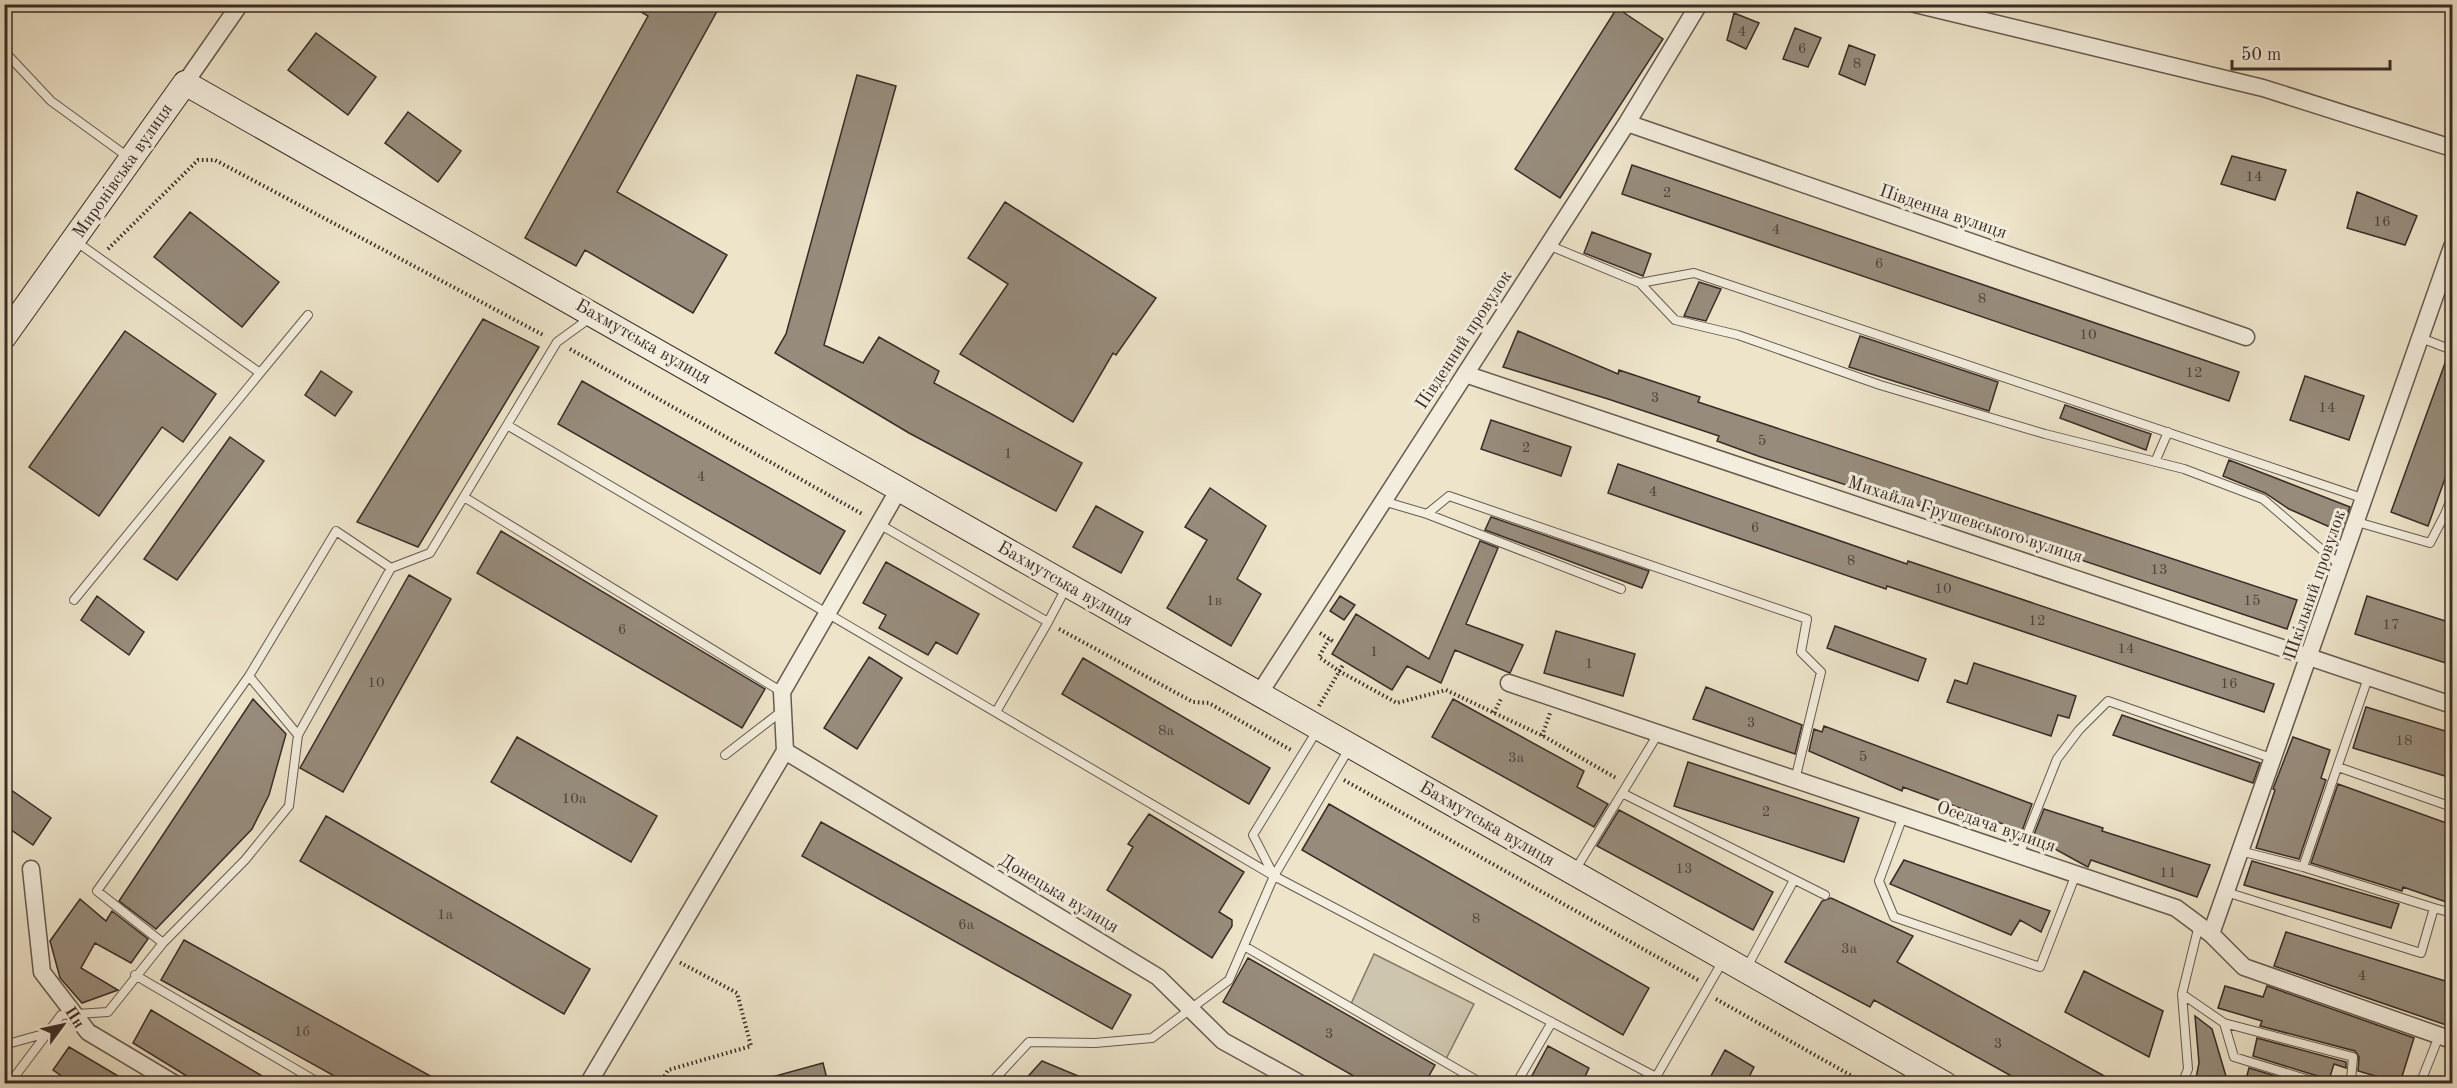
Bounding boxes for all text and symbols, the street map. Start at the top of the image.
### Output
house number: 4 [1738,25,1746,40]
scale bar [2232,33,2390,71]
house number: 6 [1798,42,1806,57]
text: 50 m [2241,46,2281,64]
house number: 8 [1853,57,1861,72]
street label: Миронівська вулиця [70,100,176,242]
house number: 14 [2245,170,2263,185]
street label: Південна вулиця [1877,182,2009,242]
house number: 2 [1663,186,1671,201]
house number: 16 [2373,215,2391,230]
house number: 4 [1772,223,1780,238]
house number: 6 [1875,257,1883,272]
street label: Південний провулок [1413,267,1515,413]
house number: 8 [1978,292,1986,307]
street label: Бахмутська вулиця [572,296,714,388]
house number: 10 [2079,328,2097,343]
house number: 12 [2185,366,2203,381]
house number: 3 [1651,391,1659,406]
house number: 14 [2318,401,2336,416]
house number: 5 [1758,434,1766,449]
house number: 2 [1522,441,1530,456]
house number: 1 [1004,447,1012,462]
house number: 4 [697,470,705,485]
street label: Михайла Грушевського вулиця [1845,473,2085,567]
house number: 4 [1649,485,1657,500]
street label: Шкільний провулок [2281,508,2349,662]
house number: 6 [1751,521,1759,536]
street label: Бахмутська вулиця [994,538,1136,630]
house number: 8 [1847,554,1855,569]
house number: 13 [2150,563,2168,578]
house number: 10 [1934,582,1952,597]
house number: 1в [1206,594,1222,609]
house number: 15 [2243,594,2261,609]
house number: 12 [2028,614,2046,629]
house number: 17 [2382,618,2400,633]
house number: 6 [618,623,626,638]
house number: 14 [2117,642,2135,657]
house number: 1 [1370,645,1378,660]
house number: 1 [1585,657,1593,672]
house number: 10 [367,676,385,691]
house number: 16 [2220,677,2238,692]
house number: 3 [1747,716,1755,731]
house number: 8а [1158,724,1175,739]
house number: 18 [2395,734,2413,749]
house number: 5 [1859,750,1867,765]
house number: 3а [1508,751,1525,766]
street label: Бахмутська вулиця [1416,778,1558,870]
house number: 10а [562,792,587,807]
street label: Оседача вулиця [1934,798,2058,856]
house number: 2 [1762,805,1770,820]
street label: Донецька вулиця [996,851,1122,937]
house number: 13 [1675,862,1693,877]
house number: 11 [2159,866,2177,881]
house number: 1а [437,908,454,923]
house number: 8 [1472,912,1480,927]
house number: 6а [958,918,975,933]
house number: 3а [1841,942,1858,957]
house number: 4 [2358,969,2366,984]
north arrow [33,995,93,1055]
text: Пн [61,1004,87,1032]
house number: 1б [294,1025,310,1040]
house number: 3 [1325,1027,1333,1042]
house number: 3 [1994,1037,2002,1052]

